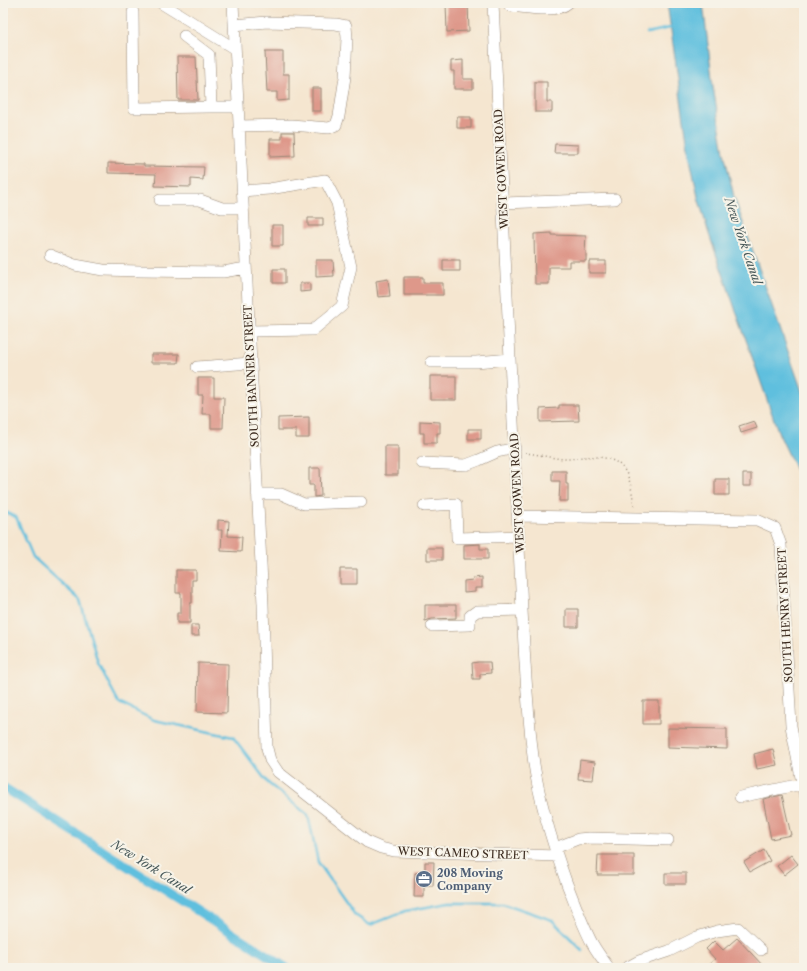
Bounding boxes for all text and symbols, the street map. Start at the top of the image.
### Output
street label: WEST GOWEN ROAD [491,109,511,230]
water label: New York Canal [721,194,766,287]
street label: SOUTH BANNER STREET [240,304,262,448]
street label: WEST GOWEN ROAD [507,433,527,554]
street label: SOUTH HENRY STREET [774,546,796,683]
water label: New York Canal [108,836,195,898]
street label: WEST CAMEO STREET [396,844,529,862]
place label: 208 Moving Company [437,866,503,893]
office icon: 208 Moving Company [414,869,434,889]

